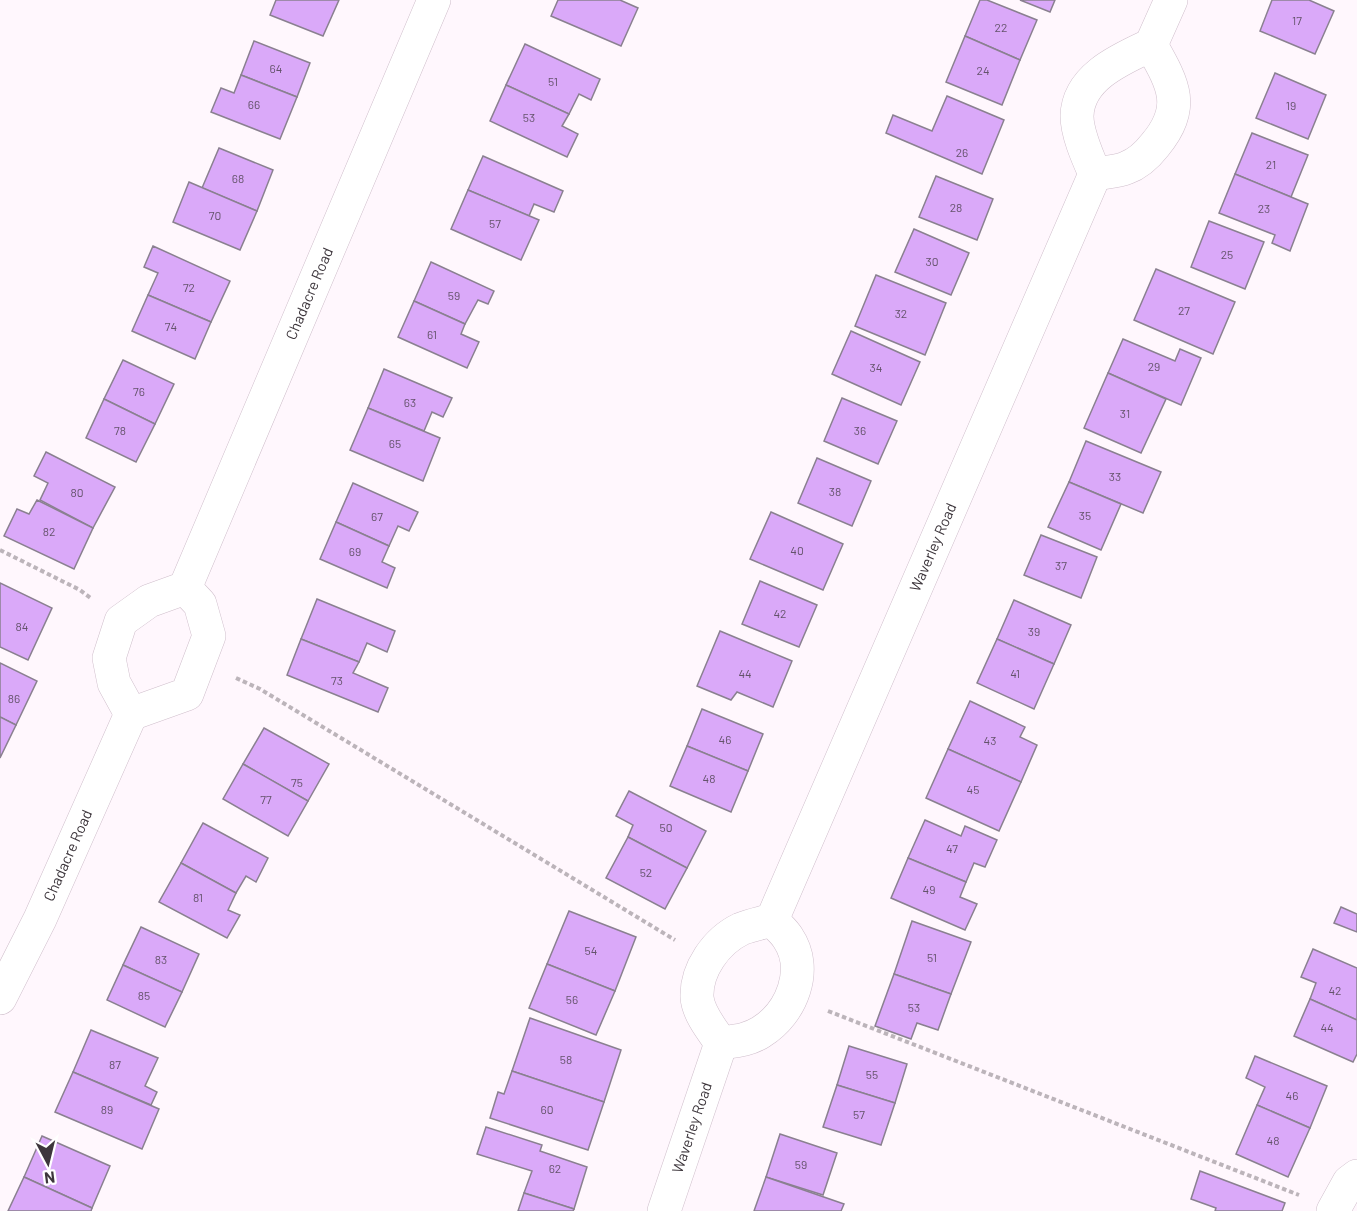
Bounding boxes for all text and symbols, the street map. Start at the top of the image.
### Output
house number: 17 [1292,13,1302,27]
house number: 22 [995,20,1007,34]
house number: 64 [270,61,282,75]
house number: 24 [976,63,990,77]
house number: 51 [548,74,558,88]
house number: 66 [248,97,260,111]
house number: 19 [1286,98,1296,112]
house number: 53 [523,110,535,124]
house number: 26 [956,145,968,159]
house number: 21 [1266,157,1276,171]
house number: 68 [232,171,244,185]
house number: 28 [950,200,962,214]
house number: 23 [1258,201,1270,215]
house number: 70 [209,208,221,222]
house number: 57 [489,216,501,230]
street label: Chadacre Road [281,245,336,342]
house number: 25 [1221,247,1233,261]
house number: 30 [926,254,938,268]
house number: 72 [183,280,195,294]
house number: 59 [448,288,460,302]
house number: 27 [1178,303,1190,317]
house number: 32 [895,306,907,320]
house number: 74 [165,319,177,333]
house number: 61 [427,327,437,341]
house number: 29 [1148,359,1160,373]
house number: 34 [870,360,882,374]
house number: 76 [133,384,145,398]
house number: 63 [404,395,416,409]
house number: 31 [1120,406,1130,420]
house number: 78 [114,423,126,437]
house number: 36 [854,423,866,437]
house number: 65 [389,436,401,450]
house number: 33 [1109,469,1121,483]
house number: 38 [829,484,841,498]
house number: 80 [70,485,84,499]
street label: Waverley Road [905,500,960,594]
house number: 35 [1079,508,1091,522]
house number: 67 [371,509,383,523]
house number: 82 [43,524,55,538]
house number: 40 [790,543,804,557]
house number: 69 [349,544,361,558]
house number: 37 [1055,558,1067,572]
house number: 42 [773,606,787,620]
house number: 84 [16,619,28,633]
house number: 39 [1028,624,1040,638]
house number: 44 [738,666,752,680]
house number: 41 [1010,666,1020,680]
house number: 73 [331,673,343,687]
house number: 86 [8,691,20,705]
house number: 46 [719,732,731,746]
house number: 43 [984,733,996,747]
house number: 48 [703,771,715,785]
house number: 75 [291,775,303,789]
house number: 45 [967,782,979,796]
house number: 77 [260,792,272,806]
street label: Chadacre Road [39,807,95,904]
house number: 50 [660,820,672,834]
house number: 47 [946,841,958,855]
house number: 52 [640,865,652,879]
house number: 49 [923,882,935,896]
house number: 81 [193,890,203,904]
house number: 54 [585,943,597,957]
house number: 51 [927,950,937,964]
house number: 83 [155,952,167,966]
house number: 42 [1328,983,1342,997]
house number: 85 [138,988,150,1002]
house number: 56 [566,992,578,1006]
house number: 53 [908,1000,920,1014]
house number: 44 [1320,1020,1334,1034]
house number: 58 [560,1052,572,1066]
house number: 87 [109,1057,121,1071]
house number: 55 [866,1067,878,1081]
street label: Waverley Road [668,1080,715,1175]
house number: 46 [1286,1088,1298,1102]
house number: 89 [101,1102,113,1116]
house number: 60 [541,1102,553,1116]
house number: 57 [853,1107,865,1121]
north arrow [18,1133,78,1193]
house number: 48 [1267,1133,1279,1147]
house number: 59 [795,1157,807,1171]
house number: 62 [549,1161,561,1175]
text: N [43,1168,56,1188]

